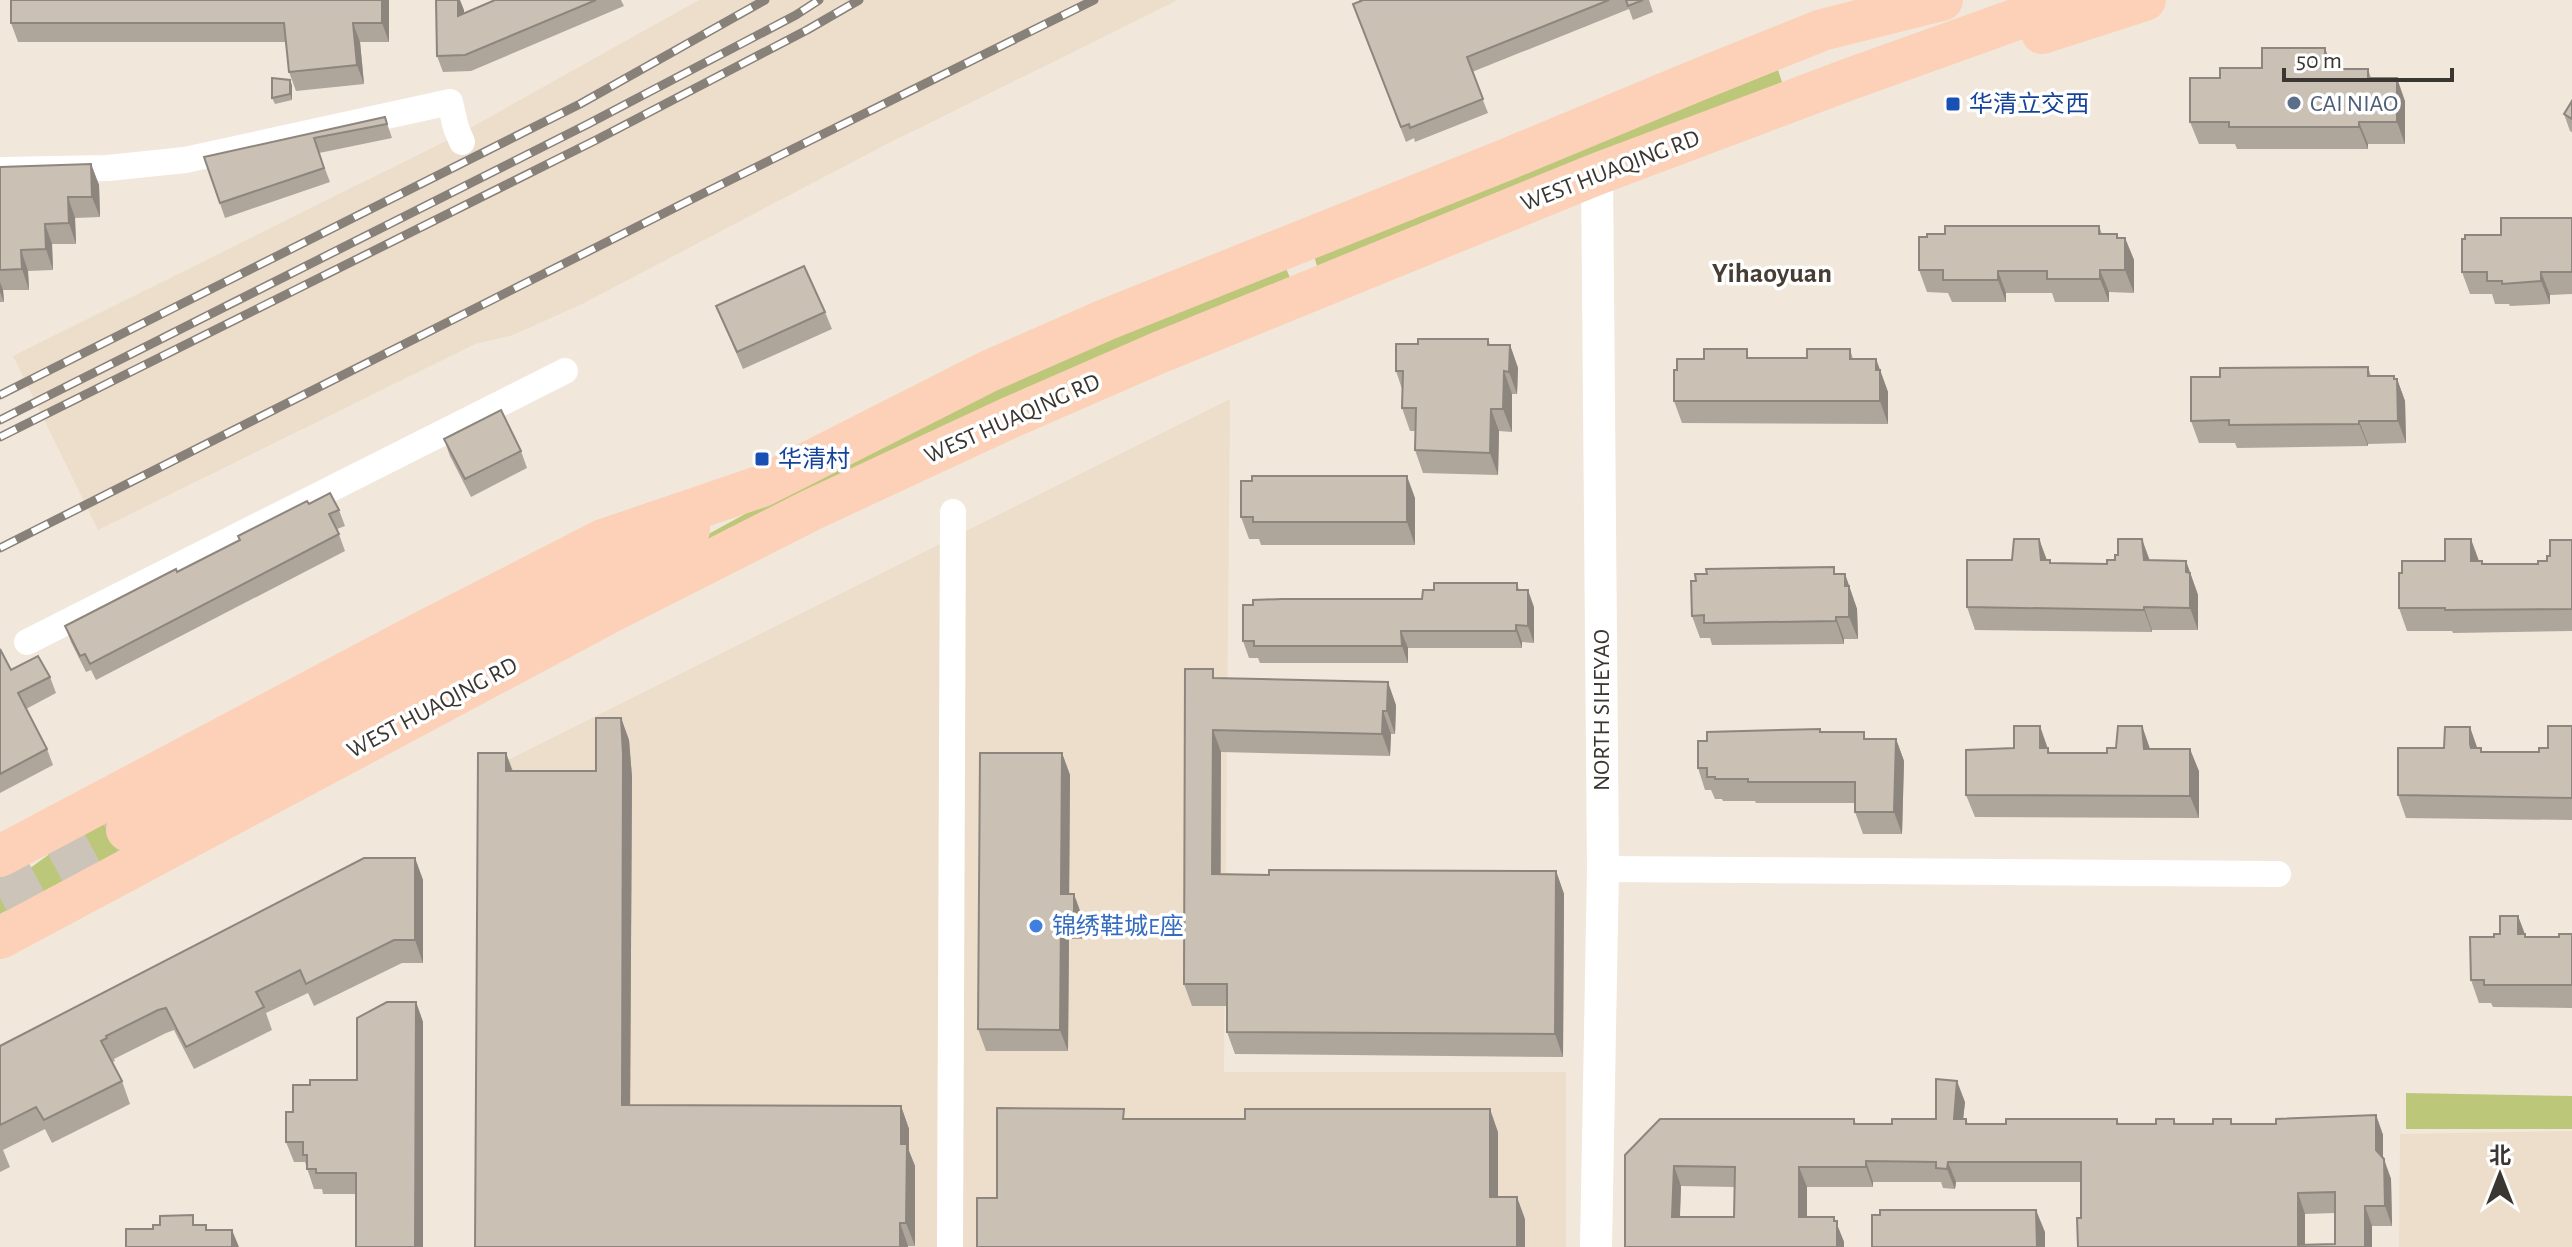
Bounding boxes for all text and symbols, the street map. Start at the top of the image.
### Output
scale bar [2284,32,2452,82]
text: 50 m [2296,49,2342,73]
place label: 华清立交西 [1969,91,2089,117]
place label: CAI NIAO [2310,92,2398,116]
marker: CAI NIAO [2285,94,2303,112]
marker: 华清立交西 [1944,95,1962,113]
street label: WEST HUAQING RD [1518,126,1703,216]
district label: Yihaoyuan [1712,260,1832,288]
street label: WEST HUAQING RD [921,369,1104,468]
place label: 华清村 [778,446,850,472]
marker: 华清村 [753,450,771,468]
street label: NORTH SIHEYAO [1590,629,1614,791]
street label: WEST HUAQING RD [343,653,522,763]
place label: 锦绣鞋城E座 [1052,913,1184,939]
marker: 锦绣鞋城E座 [1027,917,1045,935]
north arrow [2460,1135,2540,1215]
text: 北 [2489,1144,2511,1167]

